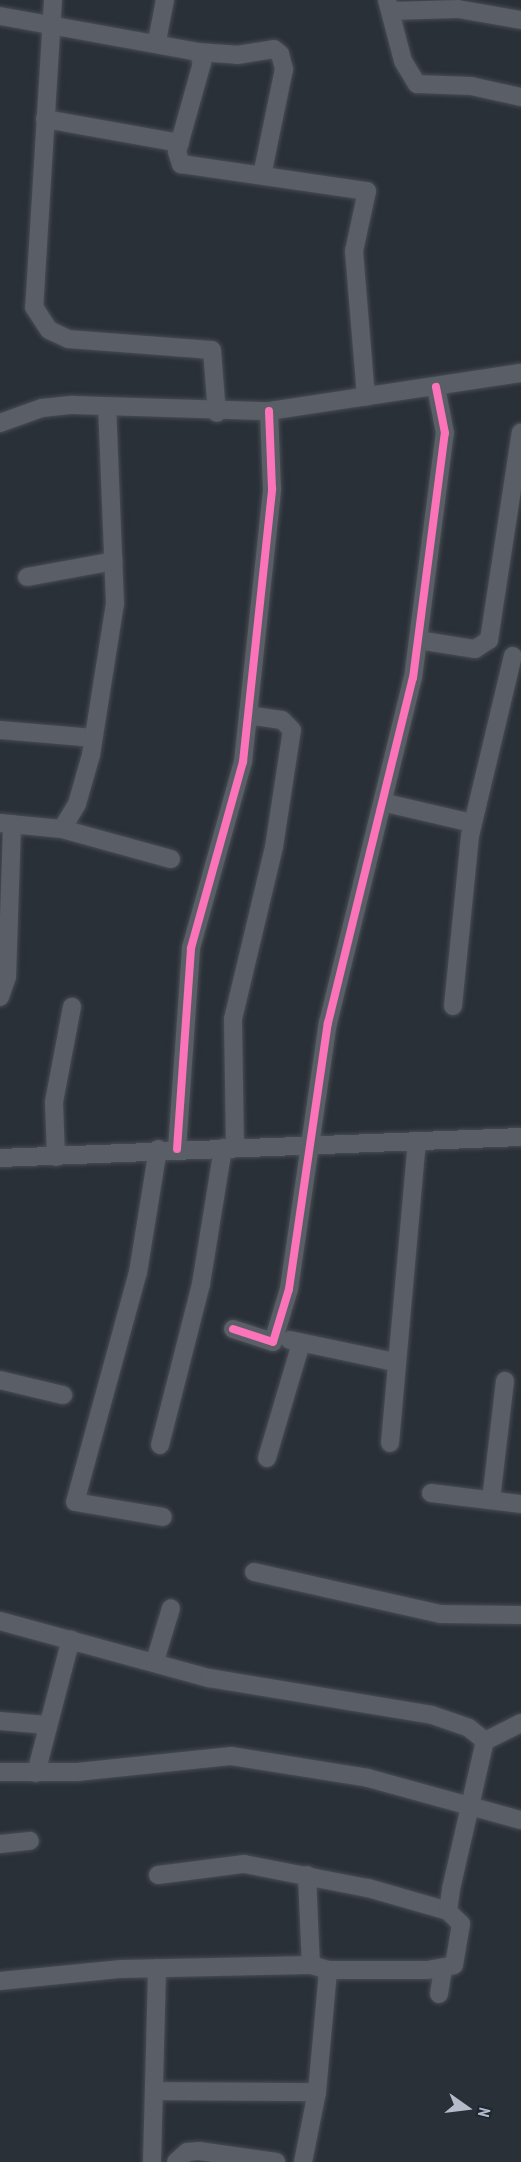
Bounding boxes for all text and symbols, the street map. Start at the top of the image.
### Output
north arrow [437,2078,497,2138]
text: N [474,2106,495,2119]

